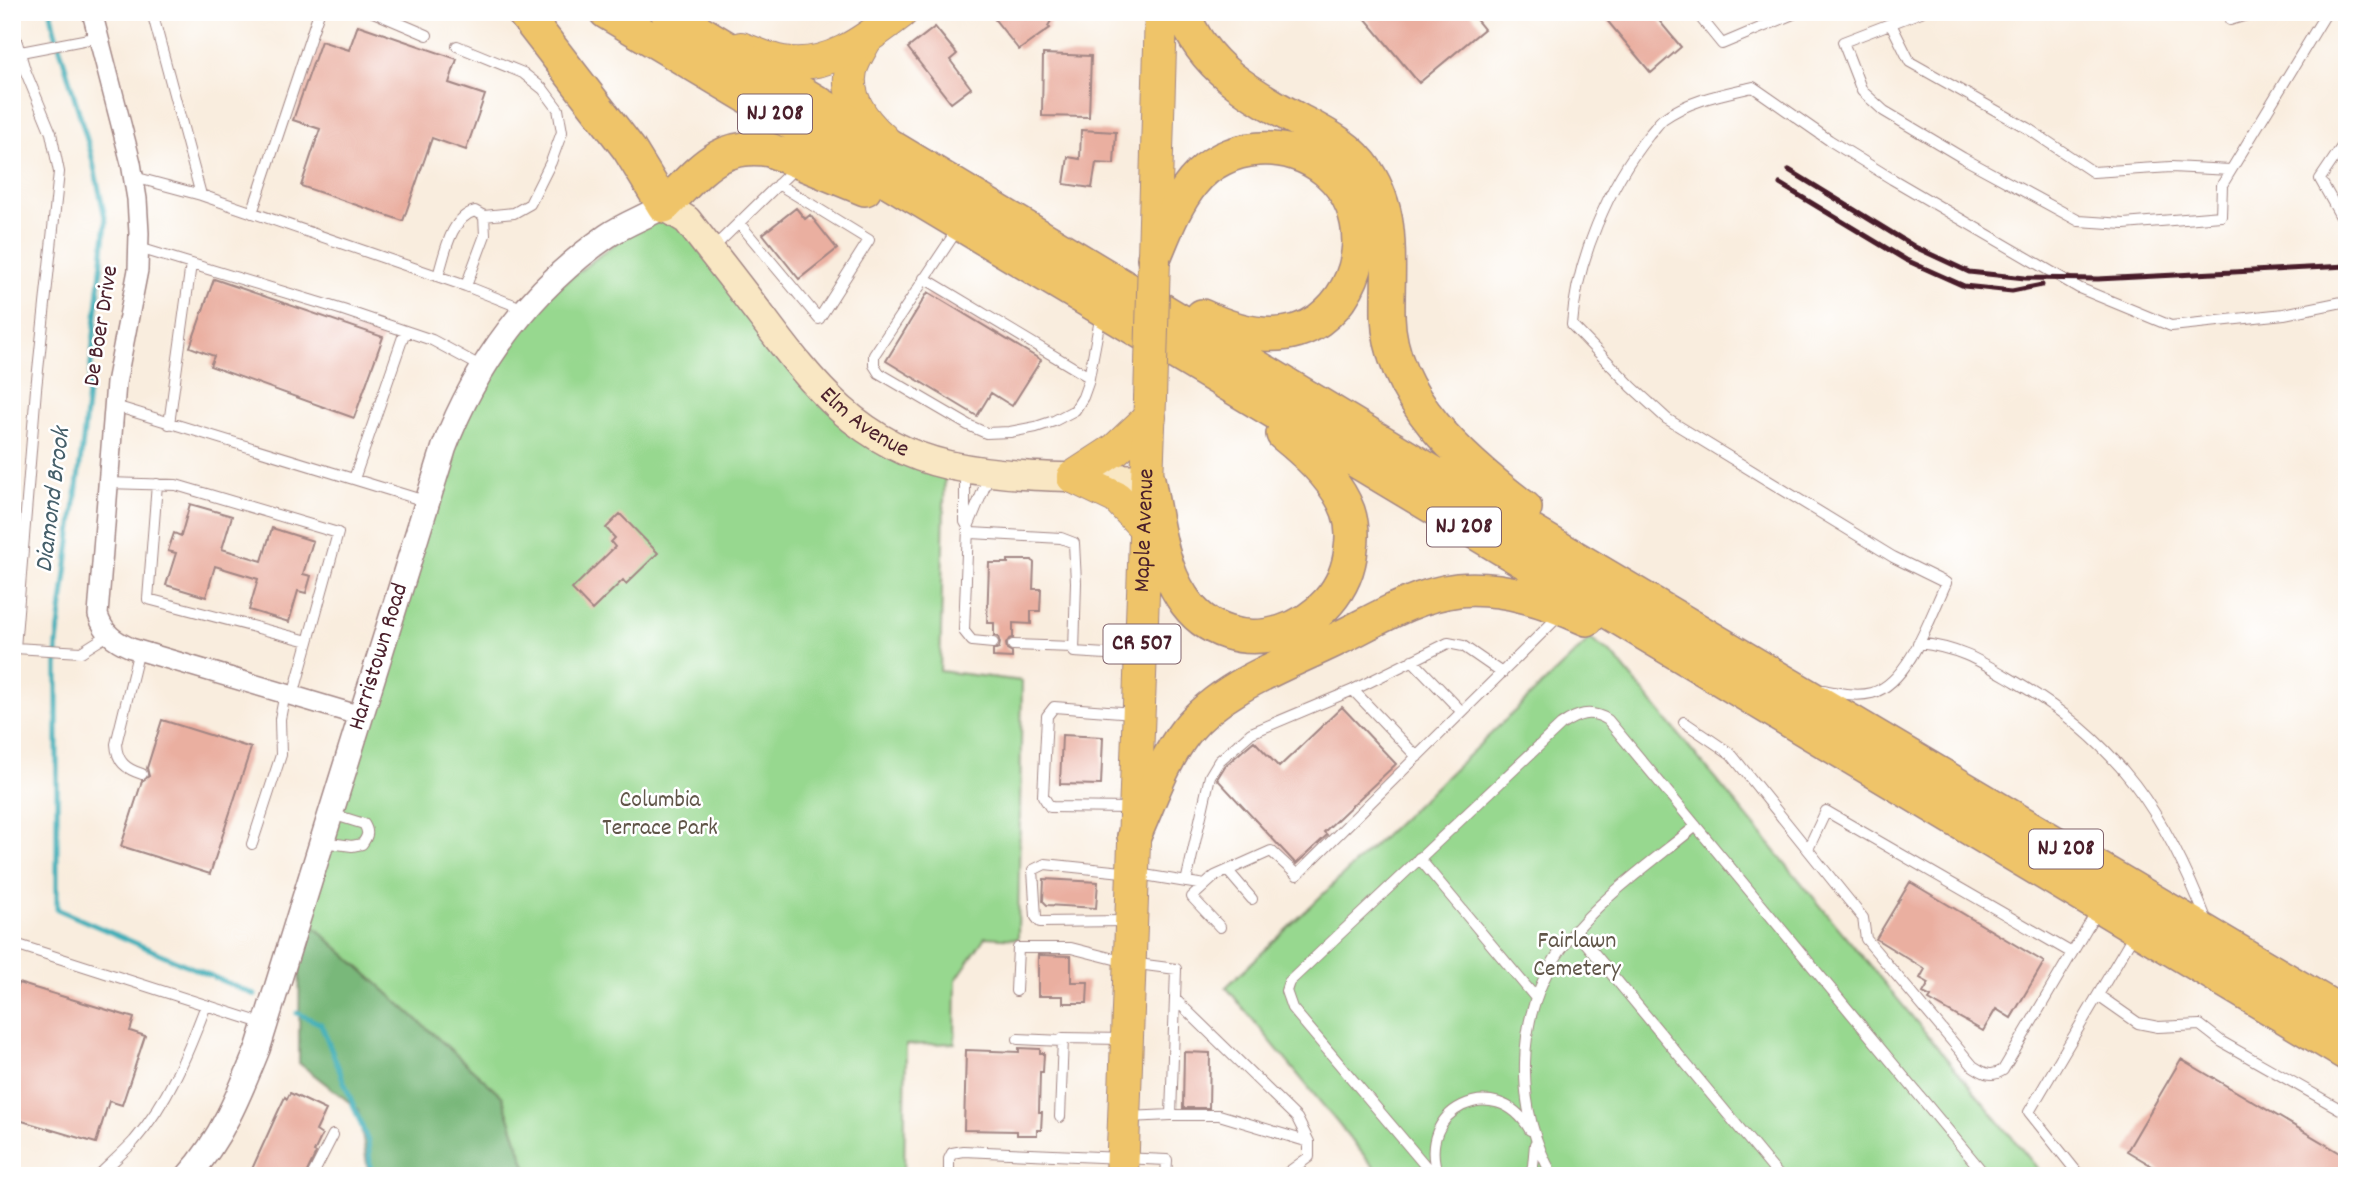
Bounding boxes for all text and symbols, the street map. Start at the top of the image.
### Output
road number: NJ 208 [738,94,812,134]
street label: De Boer Drive [76,263,128,389]
street label: Elm Avenue [811,380,914,467]
water label: Diamond Brook [27,423,82,575]
street label: Maple Avenue [1126,468,1164,593]
road number: NJ 208 [1427,508,1501,547]
street label: Harristown Road [340,579,418,735]
road number: CR 507 [1104,624,1180,664]
park label: Columbia Terrace Park [602,784,718,846]
road number: NJ 208 [2029,830,2103,869]
park label: Fairlawn Cemetery [1533,925,1622,987]

